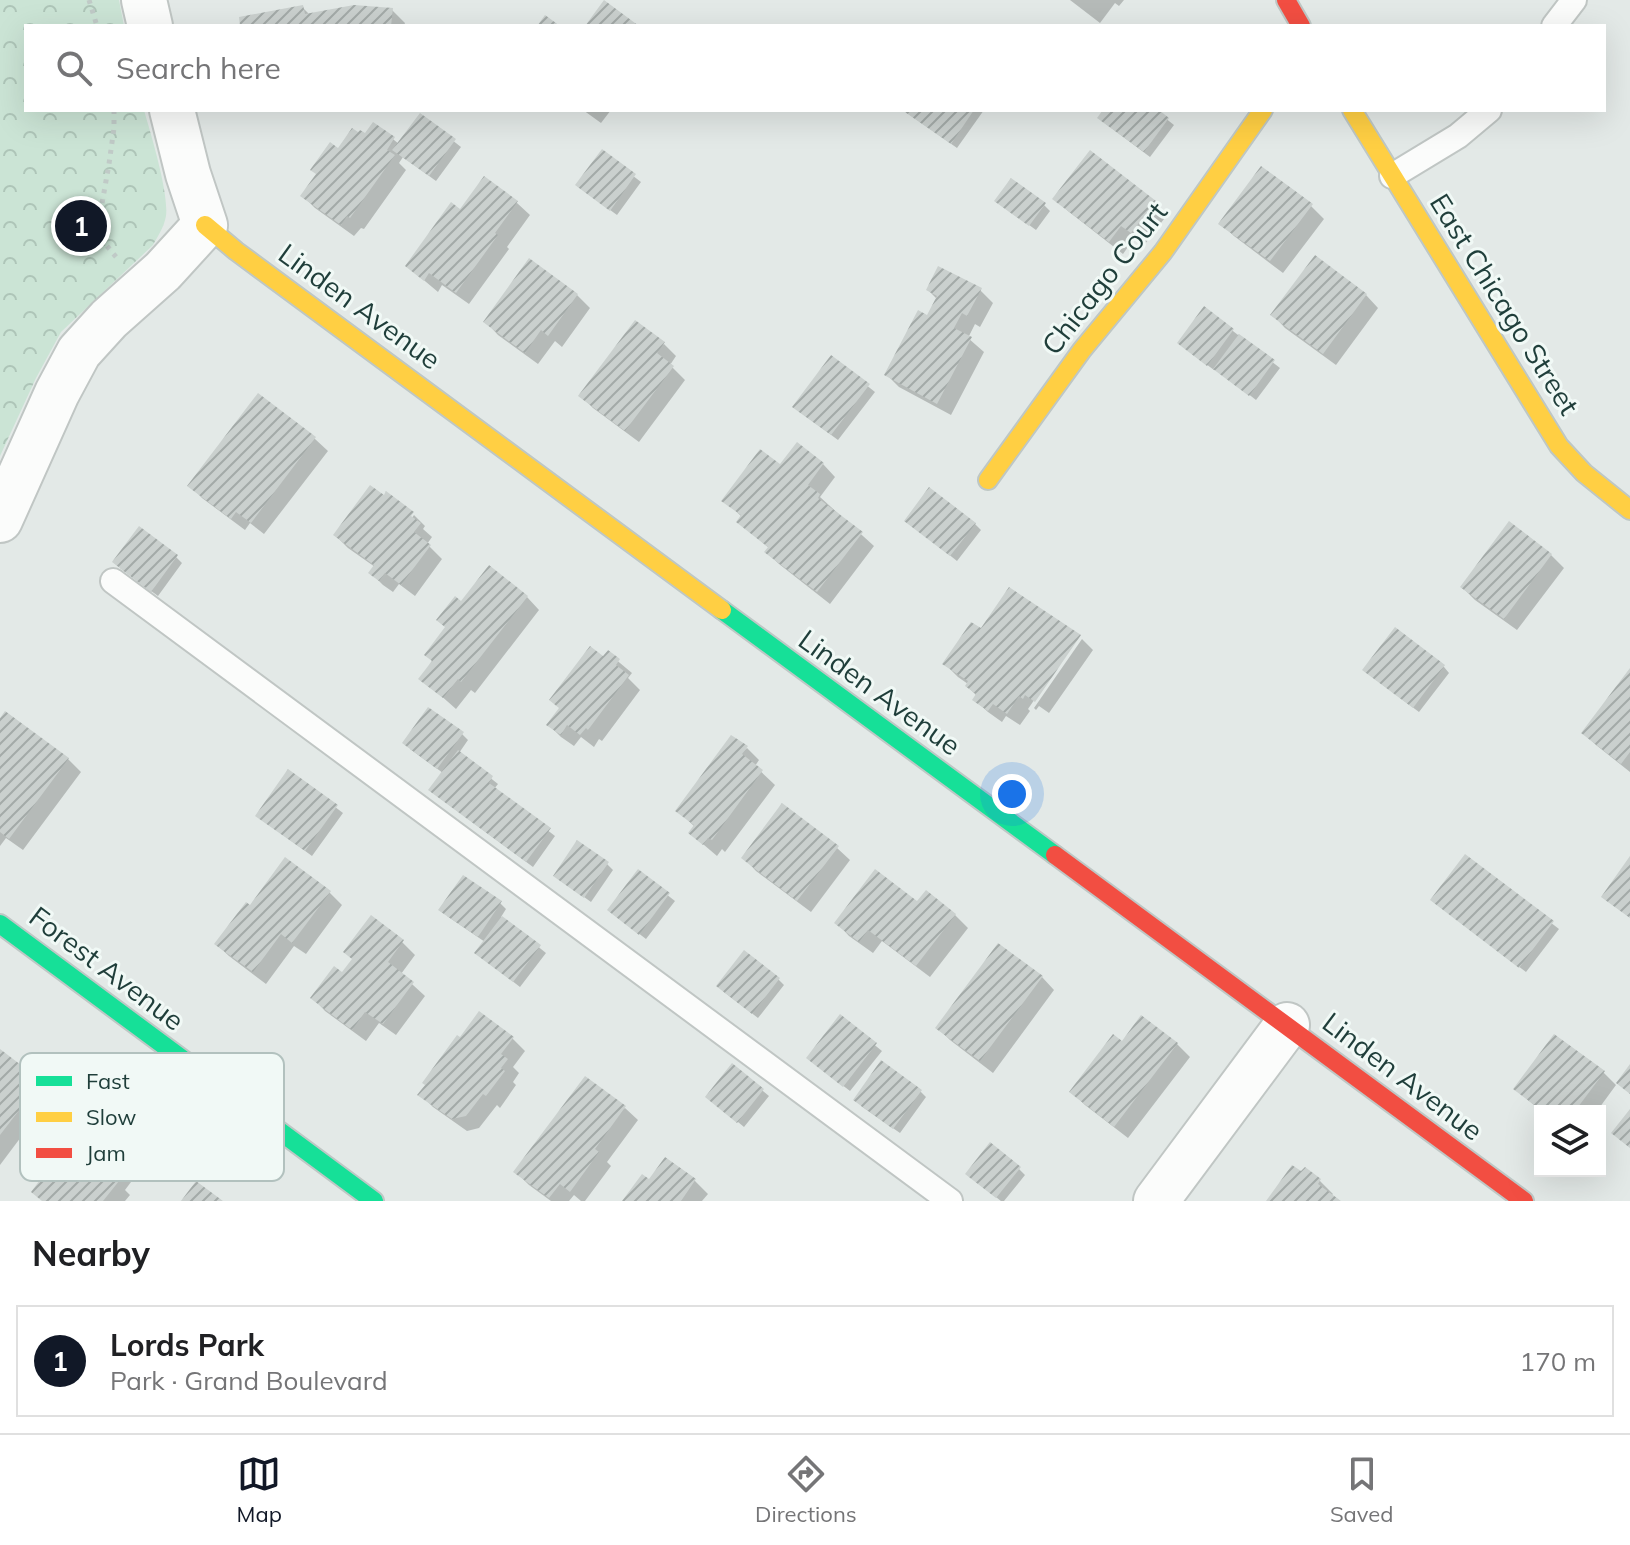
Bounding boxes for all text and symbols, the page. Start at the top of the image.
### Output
search box [24,24,1606,112]
icon: search [52,46,96,90]
text: Search here [116,49,281,87]
street label: East Chicago Street [1423,187,1587,421]
street label: Chicago Court [1034,195,1175,361]
pin: 1 [55,196,107,256]
street label: Linden Avenue [272,236,448,376]
street label: Linden Avenue [792,622,968,762]
your location [992,774,1032,814]
street label: Forest Avenue [23,898,191,1038]
street label: Linden Avenue [1316,1004,1490,1148]
legend [20,1053,284,1181]
text: Fast [86,1067,130,1095]
text: Slow [86,1103,136,1131]
map controls [1534,1105,1606,1177]
button: layers [1534,1105,1606,1177]
text: Jam [86,1139,126,1167]
text: Nearby [32,1232,150,1275]
text: Lords Park [110,1326,264,1364]
text: 1 [52,1345,68,1378]
text: 170 m [1520,1345,1596,1378]
text: Park · Grand Boulevard [110,1364,388,1397]
tab: Map [237,1452,282,1528]
tab: Directions [755,1452,857,1528]
tab: Saved [1330,1452,1393,1528]

